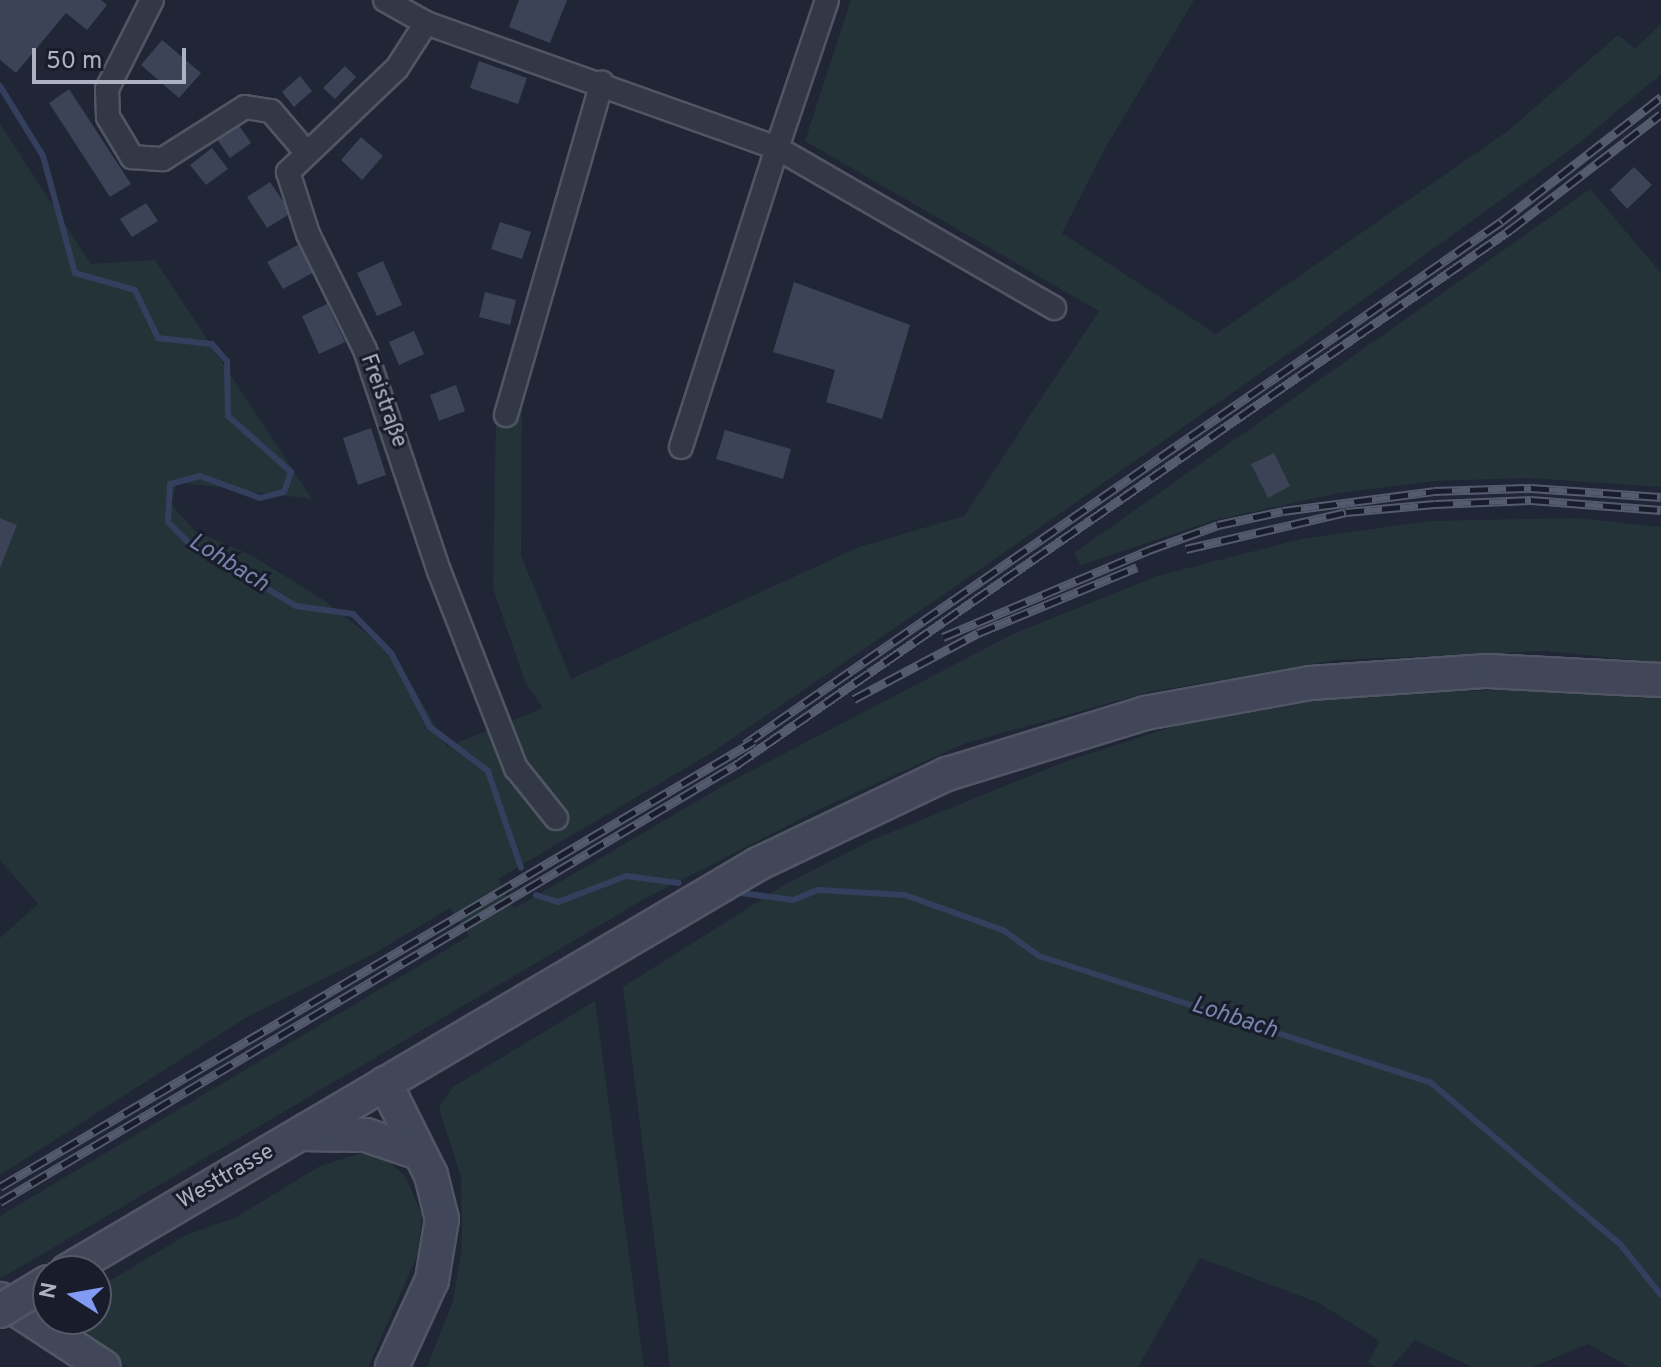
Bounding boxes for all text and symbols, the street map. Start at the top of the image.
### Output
scale bar [36,32,190,82]
text: 50 m [46,47,102,77]
street label: Freistraße [354,351,412,451]
water label: Lohbach [183,528,273,600]
water label: Lohbach [1187,992,1281,1046]
street label: Westtrasse [173,1139,279,1215]
north arrow [32,1255,112,1335]
text: N [35,1280,65,1301]

